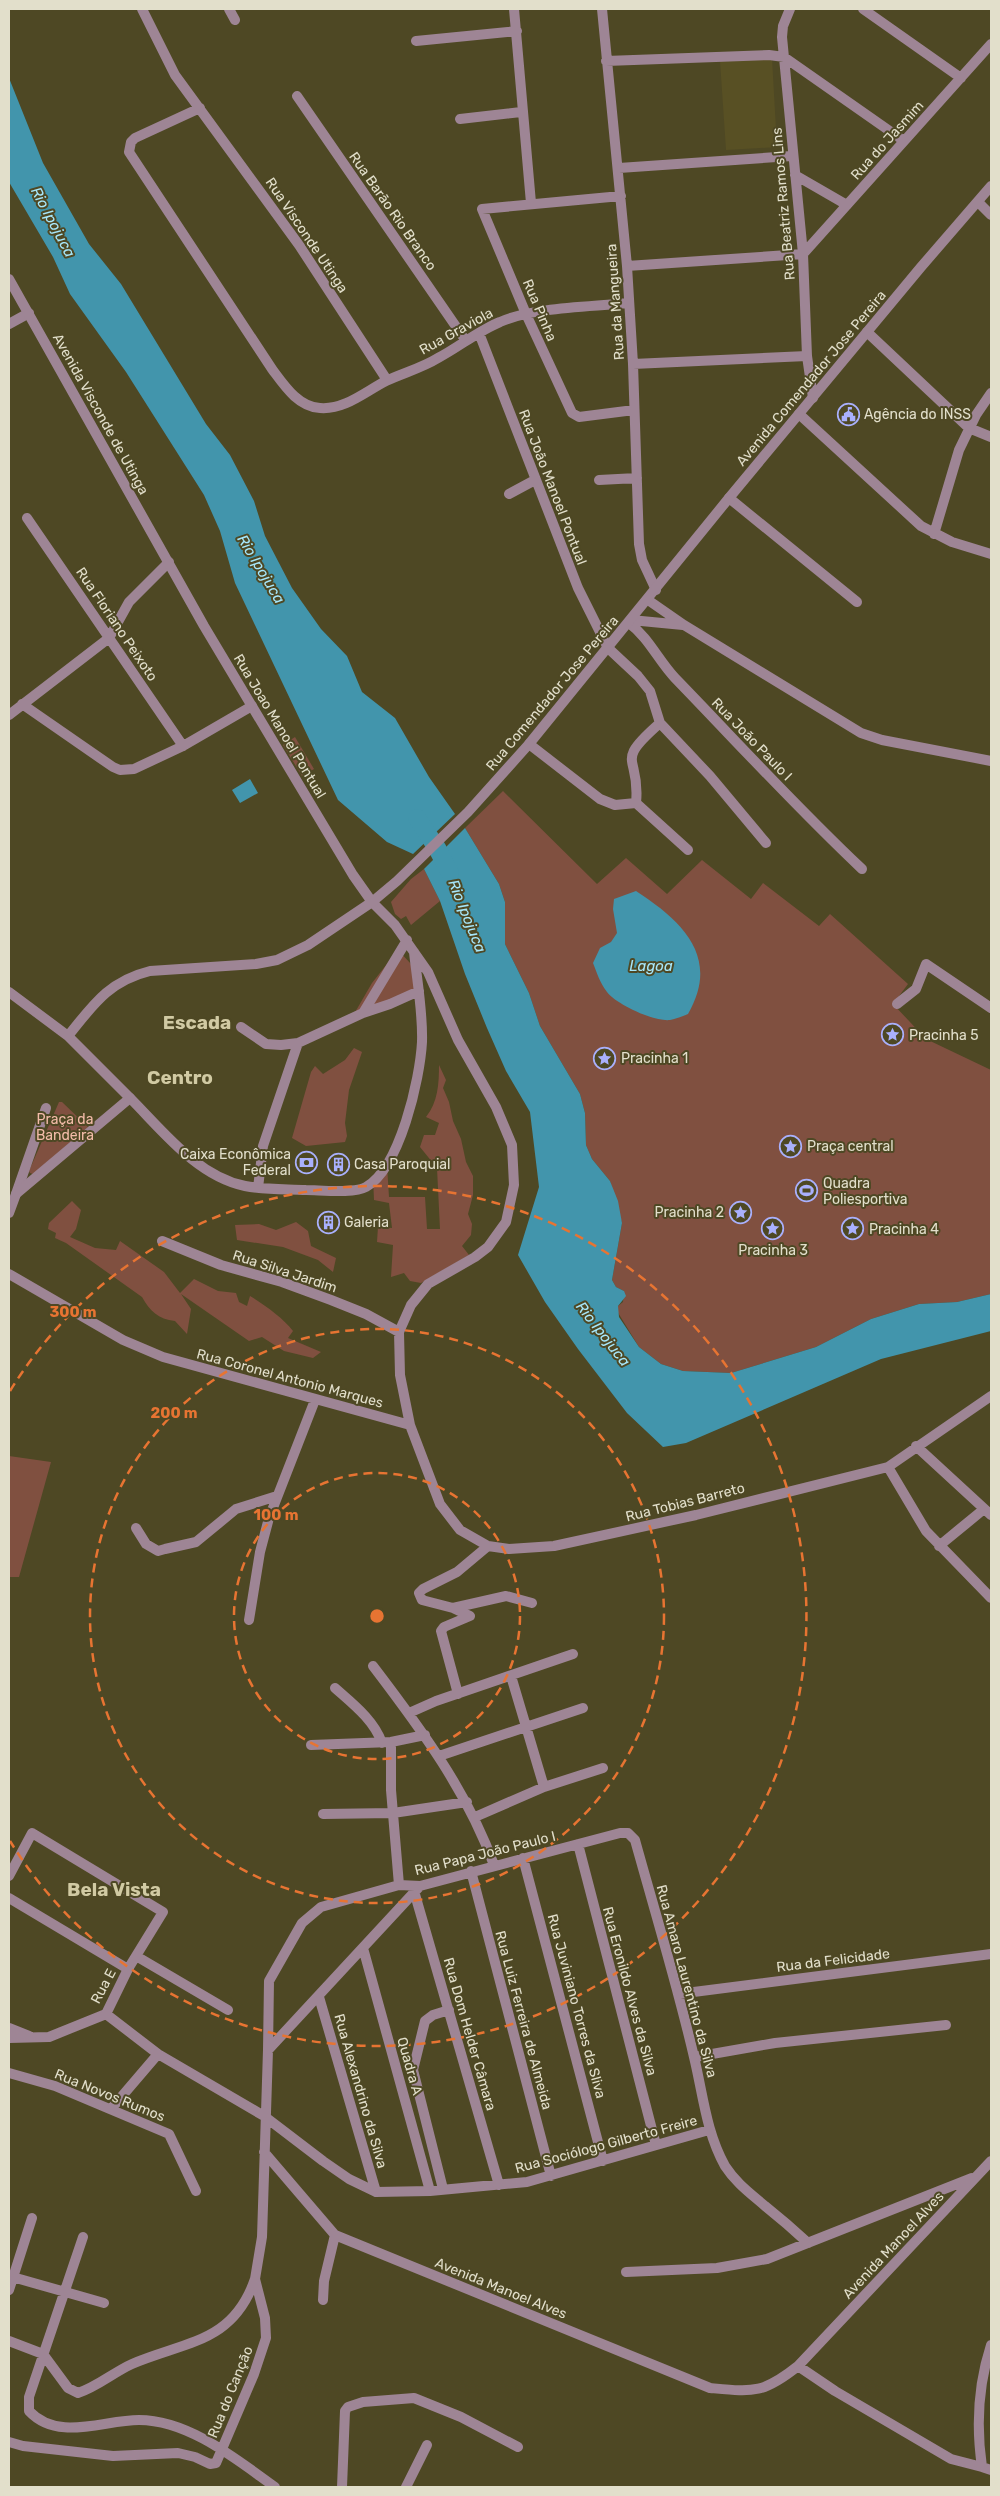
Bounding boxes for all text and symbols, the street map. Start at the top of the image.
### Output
street label: Rua do Jasmim [847,97,927,183]
street label: Rua Beatriz Ramos Lins [768,127,799,281]
street label: Rua Barão Rio Branco [345,149,440,274]
street label: Rua Visconde Utinga [262,175,351,296]
water label: Rio Ipojuca [27,184,79,261]
street label: Rua da Mangueira [603,243,628,361]
street label: Rua Pinha [519,277,560,344]
street label: Avenida Comendador Jose Pereira [733,287,890,470]
street label: Rua Graviola [417,304,496,359]
street label: Avenida Visconde de Utinga [49,331,152,498]
public building icon: Agência do INSS [836,402,860,426]
place label: Agência do INSS [864,406,971,423]
street label: Rua João Manoel Pontual [515,407,590,567]
water label: Rio Ipojuca [233,531,289,607]
street label: Rua Floriano Peixoto [72,564,161,684]
street label: Rua Comendador Jose Pereira [483,612,622,774]
street label: Rua Joao Manoel Pontual [230,651,329,801]
street label: Rua João Paulo I [708,694,795,784]
water label: Rio Ipojuca [444,877,490,955]
water label: Lagoa [629,957,673,975]
district label: Escada [163,1011,231,1034]
place icon: Pracinha 5 [881,1023,905,1047]
place label: Pracinha 5 [909,1027,979,1044]
place icon: Pracinha 1 [593,1046,617,1070]
place label: Pracinha 1 [621,1050,688,1067]
district label: Centro [147,1066,213,1089]
park label: Praça da Bandeira [36,1111,94,1144]
place icon: Praça central [779,1134,803,1158]
place label: Praça central [807,1138,894,1155]
place label: Caixa Econômica Federal [180,1146,291,1179]
bank icon: Caixa Econômica Federal [295,1150,319,1174]
building icon: Casa Paroquial [326,1152,350,1176]
place label: Casa Paroquial [354,1156,450,1173]
place label: Quadra Poliesportiva [823,1175,907,1208]
sports icon: Quadra Poliesportiva [795,1179,819,1203]
place icon: Pracinha 2 [728,1200,752,1224]
place label: Pracinha 2 [655,1204,724,1221]
building icon: Galeria [316,1210,340,1234]
place label: Galeria [344,1214,389,1231]
place icon: Pracinha 3 [761,1216,785,1240]
place icon: Pracinha 4 [841,1217,865,1241]
place label: Pracinha 4 [869,1221,939,1238]
place label: Pracinha 3 [738,1242,808,1259]
street label: Rua Silva Jardim [230,1247,339,1296]
water label: Rio Ipojuca [572,1298,634,1370]
text: 300 m [49,1303,97,1321]
street label: Rua Coronel Antonio Marques [195,1345,385,1412]
text: 200 m [150,1404,198,1422]
street label: Rua Tobias Barreto [624,1479,746,1526]
text: 100 m [254,1506,298,1524]
centre of rings [368,1607,386,1625]
street label: Rua Papa João Paulo I [413,1828,557,1879]
district label: Bela Vista [67,1878,161,1901]
street label: Rua Amaro Laurentino da Silva [653,1883,720,2079]
street label: Rua Eronildo Alves da Silva [599,1905,660,2077]
street label: Rua Juviniano Torres da Sliva [544,1912,609,2100]
street label: Rua Luiz Ferreira de Almeida [491,1929,556,2111]
street label: Rua da Felicidade [775,1945,891,1976]
street label: Rua Dom Helder Câmara [440,1956,500,2113]
street label: Rua E [87,1966,120,2007]
street label: Rua Alexandrino da Silva [330,2012,391,2170]
street label: Quadra A [393,2035,426,2098]
street label: Rua Novos Rumos [52,2066,168,2125]
street label: Rua Sociólogo Gilberto Freire [513,2112,699,2177]
street label: Avenida Manoel Alves [839,2188,948,2303]
street label: Avenida Manoel Alves [432,2254,569,2323]
street label: Rua do Canção [204,2344,257,2441]

